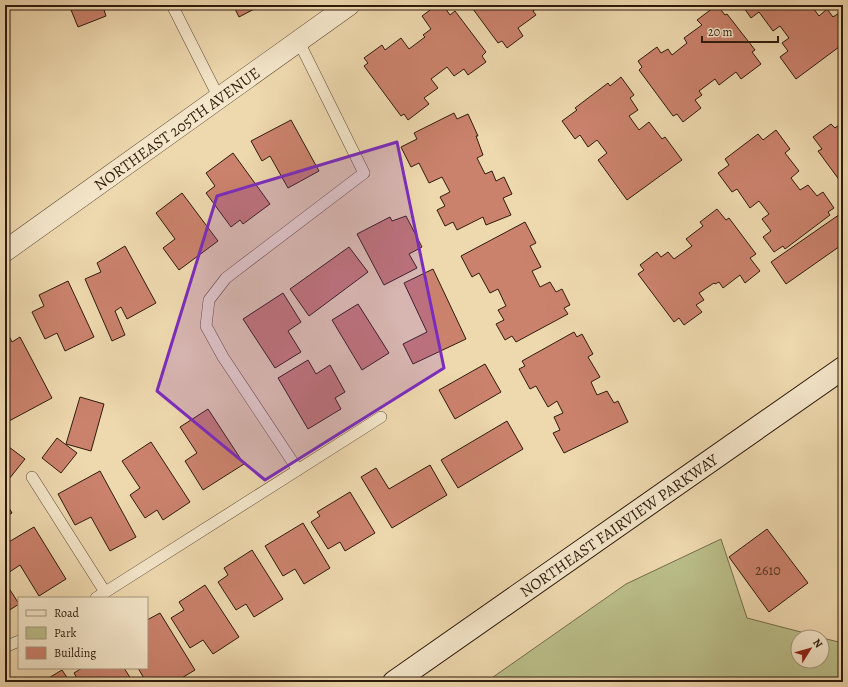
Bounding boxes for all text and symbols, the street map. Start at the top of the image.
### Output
scale bar [702,18,778,44]
text: 20 m [708,24,732,40]
street label: NORTHEAST 205TH AVENUE [90,62,265,196]
street label: NORTHEAST FAIRVIEW PARKWAY [516,449,723,603]
house number: 2610 [755,561,781,580]
legend [18,597,148,669]
text: Road [54,605,80,621]
text: Park [54,625,77,641]
north arrow [790,629,830,669]
text: N [809,636,826,651]
text: Building [54,645,96,661]

